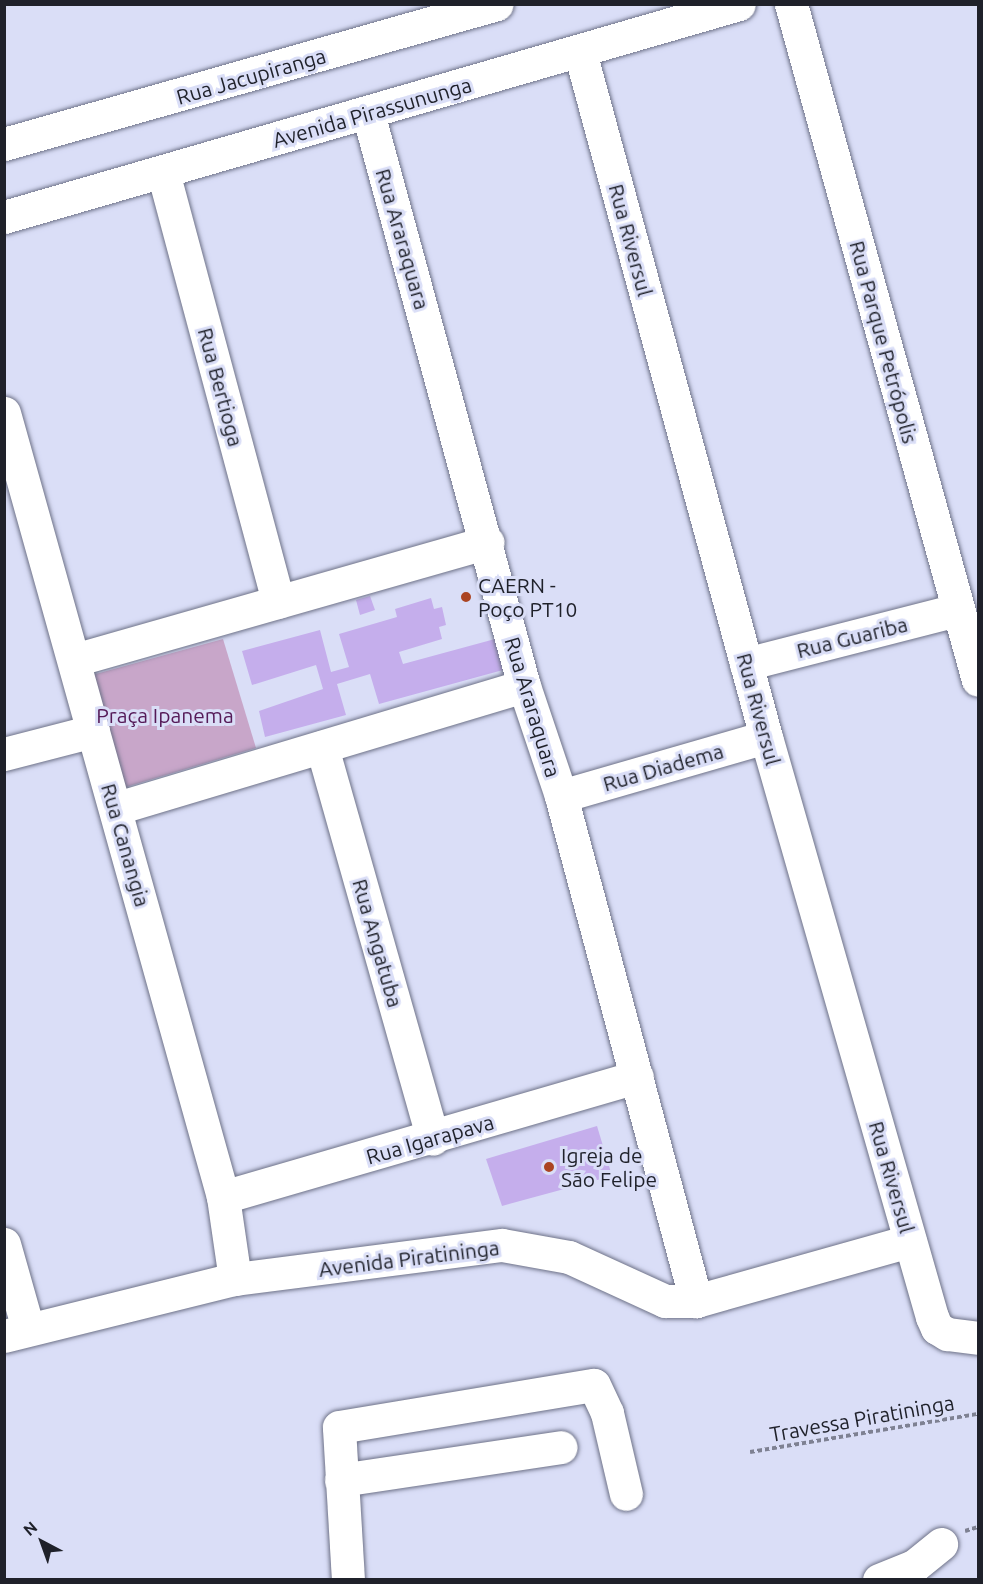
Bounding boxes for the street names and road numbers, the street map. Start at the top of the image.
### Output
street label: Rua Jacupiranga [173,43,329,109]
street label: Avenida Pirassununga [270,72,474,152]
street label: Rua Araraquara [371,166,435,312]
street label: Rua Riversul [604,181,658,299]
street label: Rua Parque Petrópolis [845,238,923,446]
street label: Rua Bertioga [193,325,249,449]
street label: Rua Guariba [794,611,910,663]
street label: Rua Araraquara [500,634,566,780]
street label: Rua Riversul [732,650,786,768]
street label: Rua Diadema [600,738,726,796]
street label: Rua Canangia [96,780,156,910]
street label: Rua Angatuba [348,876,408,1010]
street label: Rua Igarapava [363,1109,497,1169]
street label: Rua Riversul [864,1118,920,1236]
street label: Avenida Piratininga [317,1234,501,1282]
street label: Travessa Piratininga [768,1389,956,1447]

